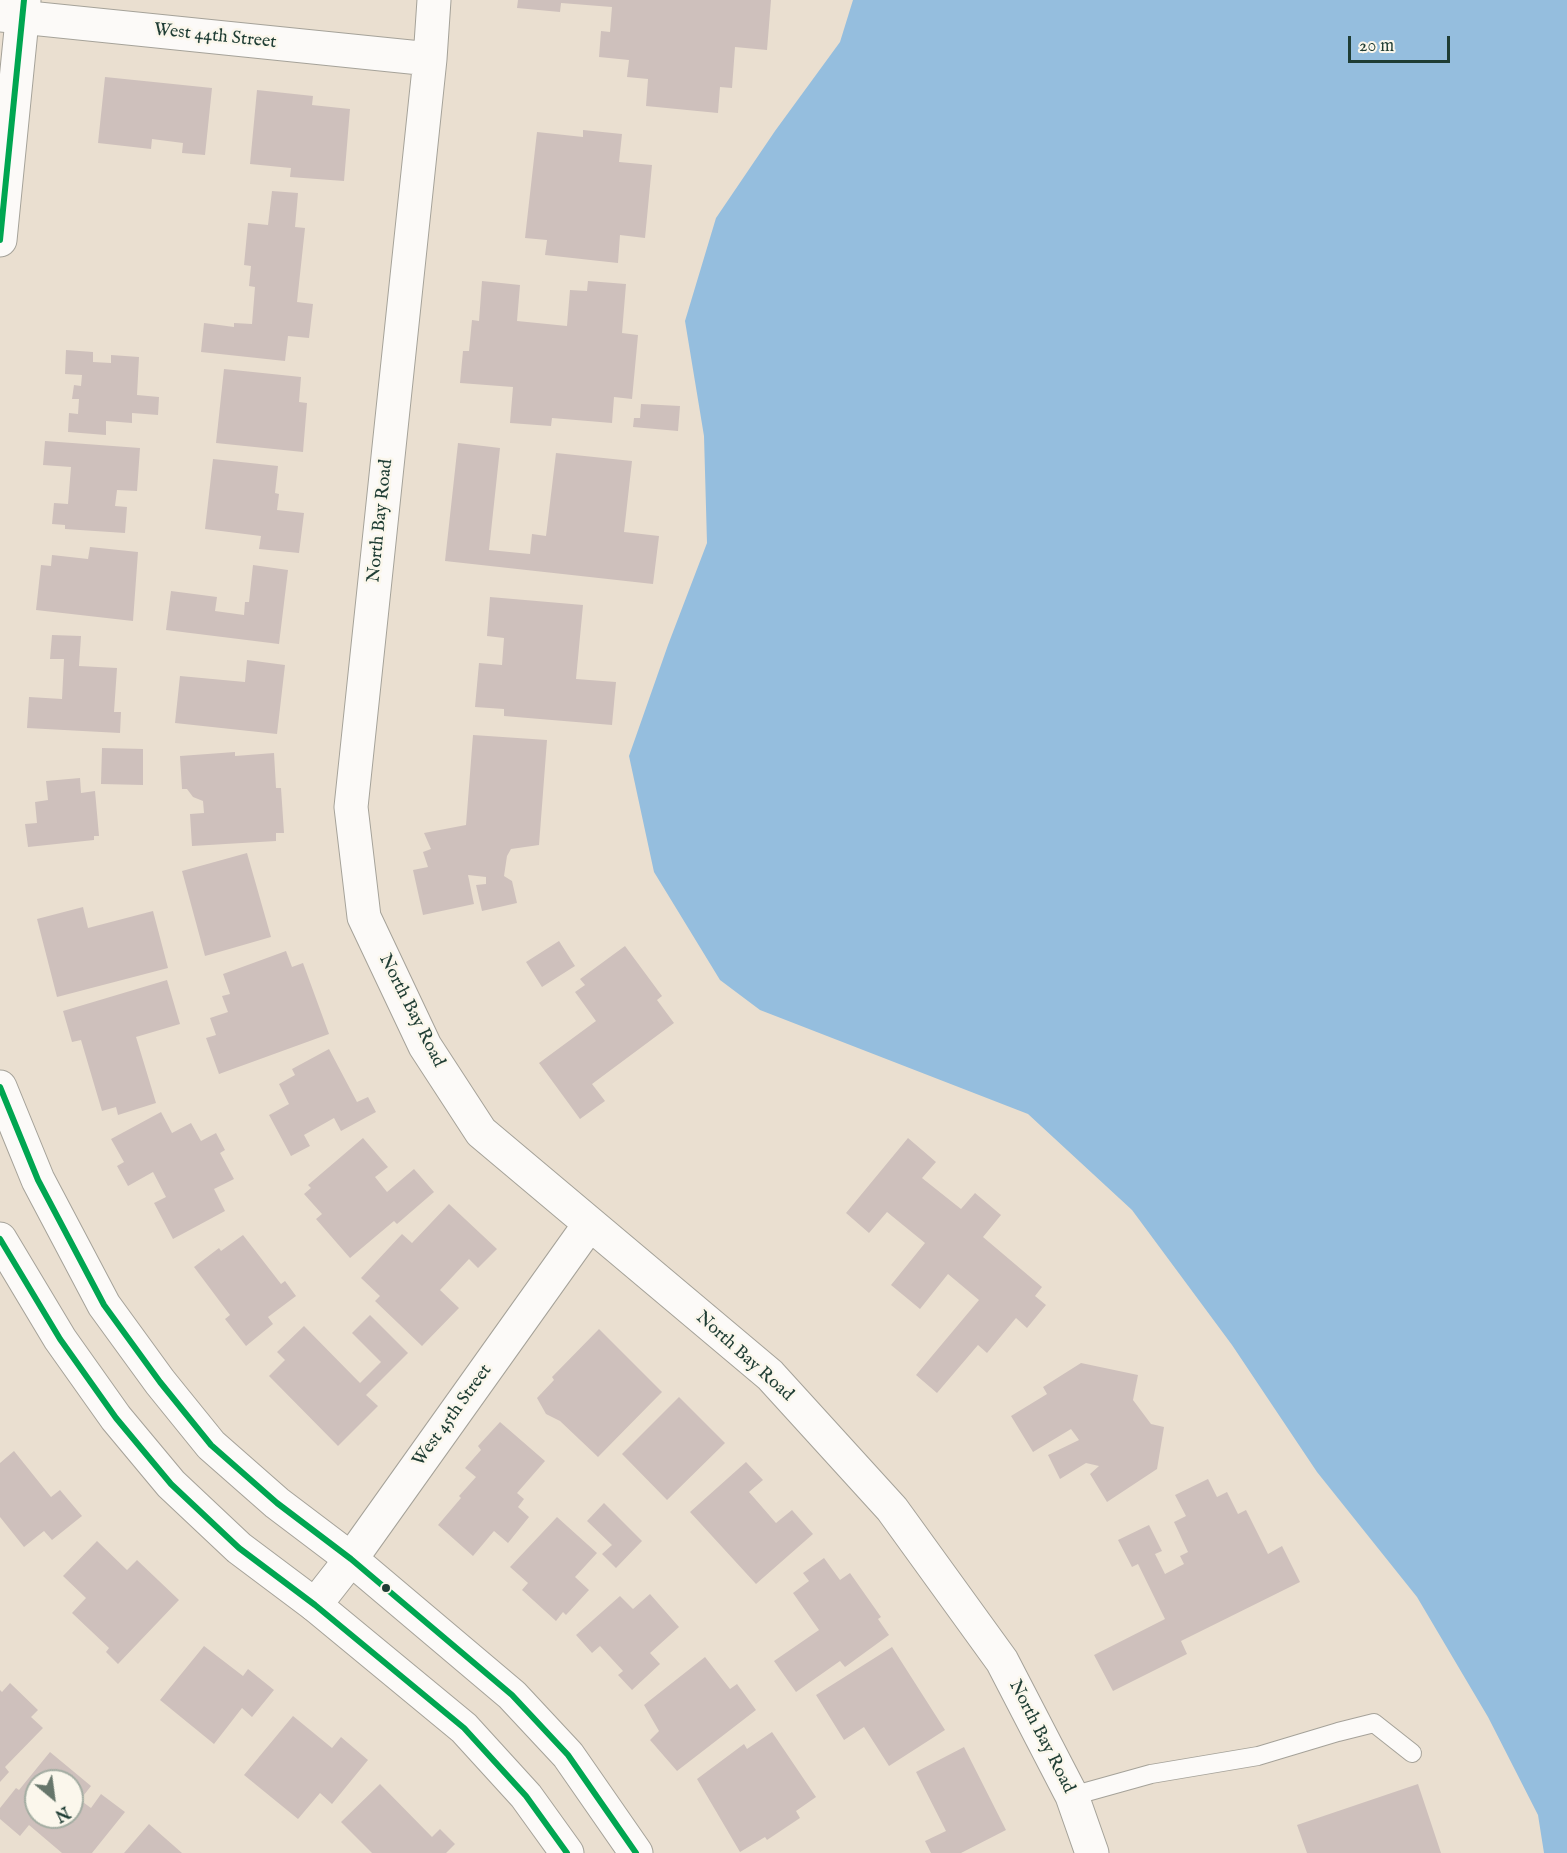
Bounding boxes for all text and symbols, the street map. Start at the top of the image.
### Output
street label: West 44th Street [153,20,277,54]
scale bar [1351,24,1453,62]
text: 20 m [1359,35,1394,58]
street label: North Bay Road [364,458,398,584]
street label: North Bay Road [373,951,449,1071]
street label: North Bay Road [691,1307,797,1407]
street label: West 45th Street [409,1361,497,1471]
unlabelled marker [380,1582,392,1594]
street label: North Bay Road [1003,1677,1079,1797]
north arrow [24,1769,84,1829]
text: N [51,1801,73,1825]

